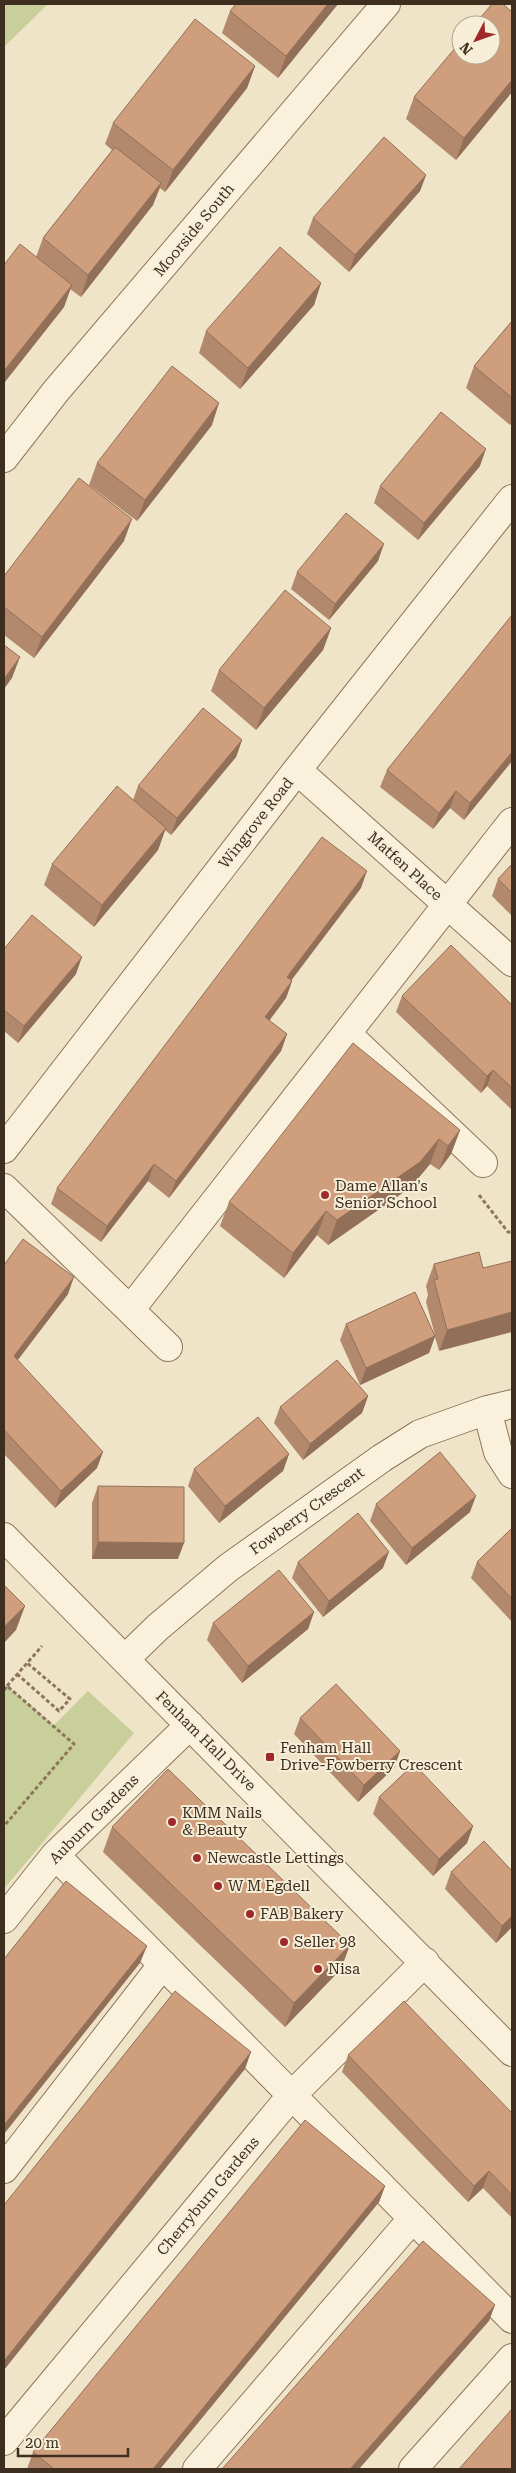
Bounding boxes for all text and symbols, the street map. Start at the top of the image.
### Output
north arrow [451,15,501,65]
text: N [456,39,476,58]
street label: Moorside South [150,180,238,280]
street label: Wingrove Road [215,774,297,872]
street label: Matfen Place [364,828,446,904]
place label: Dame Allan's Senior School [335,1177,438,1212]
marker: Dame Allan's Senior School [319,1189,331,1201]
street label: Fowberry Crescent [246,1463,368,1559]
street label: Fenham Hall Drive [152,1687,260,1795]
place label: Fenham Hall Drive-Fowberry Crescent [280,1739,463,1774]
marker: Fenham Hall Drive-Fowberry Crescent [264,1751,276,1763]
street label: Auburn Gardens [46,1771,142,1867]
place label: KMM Nails & Beauty [182,1804,262,1839]
marker: KMM Nails & Beauty [166,1816,178,1828]
place label: Newcastle Lettings [207,1849,344,1867]
marker: Newcastle Lettings [191,1852,203,1864]
place label: W M Egdell [228,1877,310,1895]
marker: W M Egdell [212,1880,224,1892]
place label: FAB Bakery [260,1905,344,1923]
marker: FAB Bakery [244,1908,256,1920]
place label: Seller 98 [294,1933,356,1951]
marker: Seller 98 [278,1936,290,1948]
place label: Nisa [328,1960,360,1978]
marker: Nisa [312,1963,324,1975]
street label: Cherryburn Gardens [153,2133,263,2259]
scale bar [18,2426,128,2458]
text: 20 m [25,2434,60,2452]

